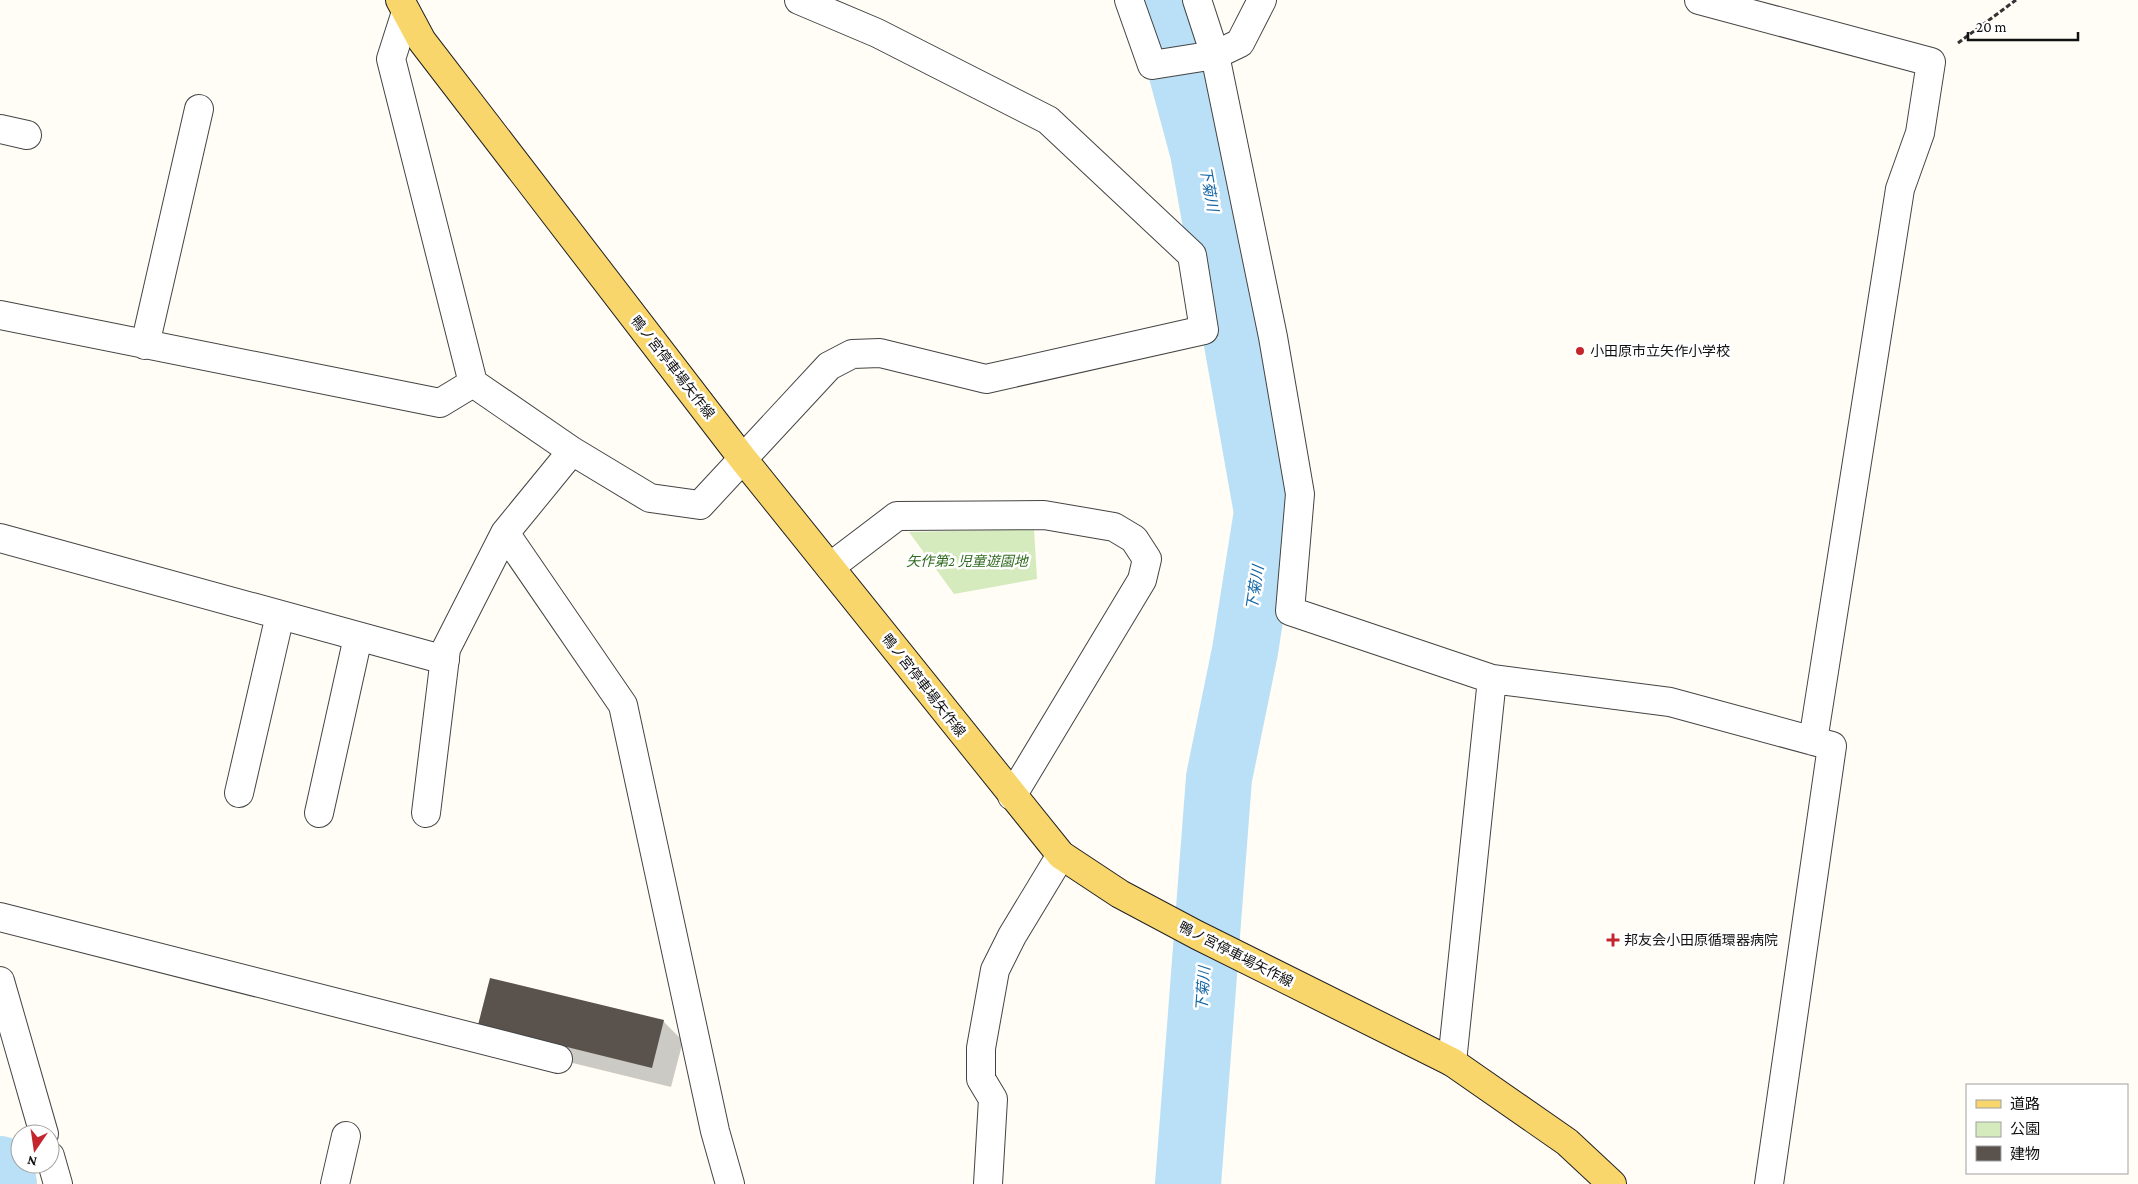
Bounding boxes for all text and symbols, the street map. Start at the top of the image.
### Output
scale bar [1968,10,2078,42]
text: 20 m [1976,19,2007,35]
water label: 下菊川 [1197,165,1221,215]
street label: 鴨ノ宮停車場矢作線 [628,312,718,422]
place label: 小田原市立矢作小学校 [1590,343,1730,359]
marker: 小田原市立矢作小学校 [1574,345,1586,357]
park label: 矢作第2 児童遊園地 [906,553,1030,569]
water label: 下菊川 [1244,563,1267,611]
street label: 鴨ノ宮停車場矢作線 [879,630,969,740]
street label: 鴨ノ宮停車場矢作線 [1176,918,1296,990]
place label: 邦友会小田原循環器病院 [1624,932,1778,948]
marker: 邦友会小田原循環器病院 [1606,933,1620,947]
water label: 下菊川 [1193,964,1213,1012]
legend [1966,1084,2128,1174]
text: 道路 [2010,1096,2040,1112]
text: 公園 [2010,1121,2040,1137]
north arrow [10,1124,60,1174]
text: 建物 [2010,1146,2040,1162]
text: N [25,1153,39,1171]

